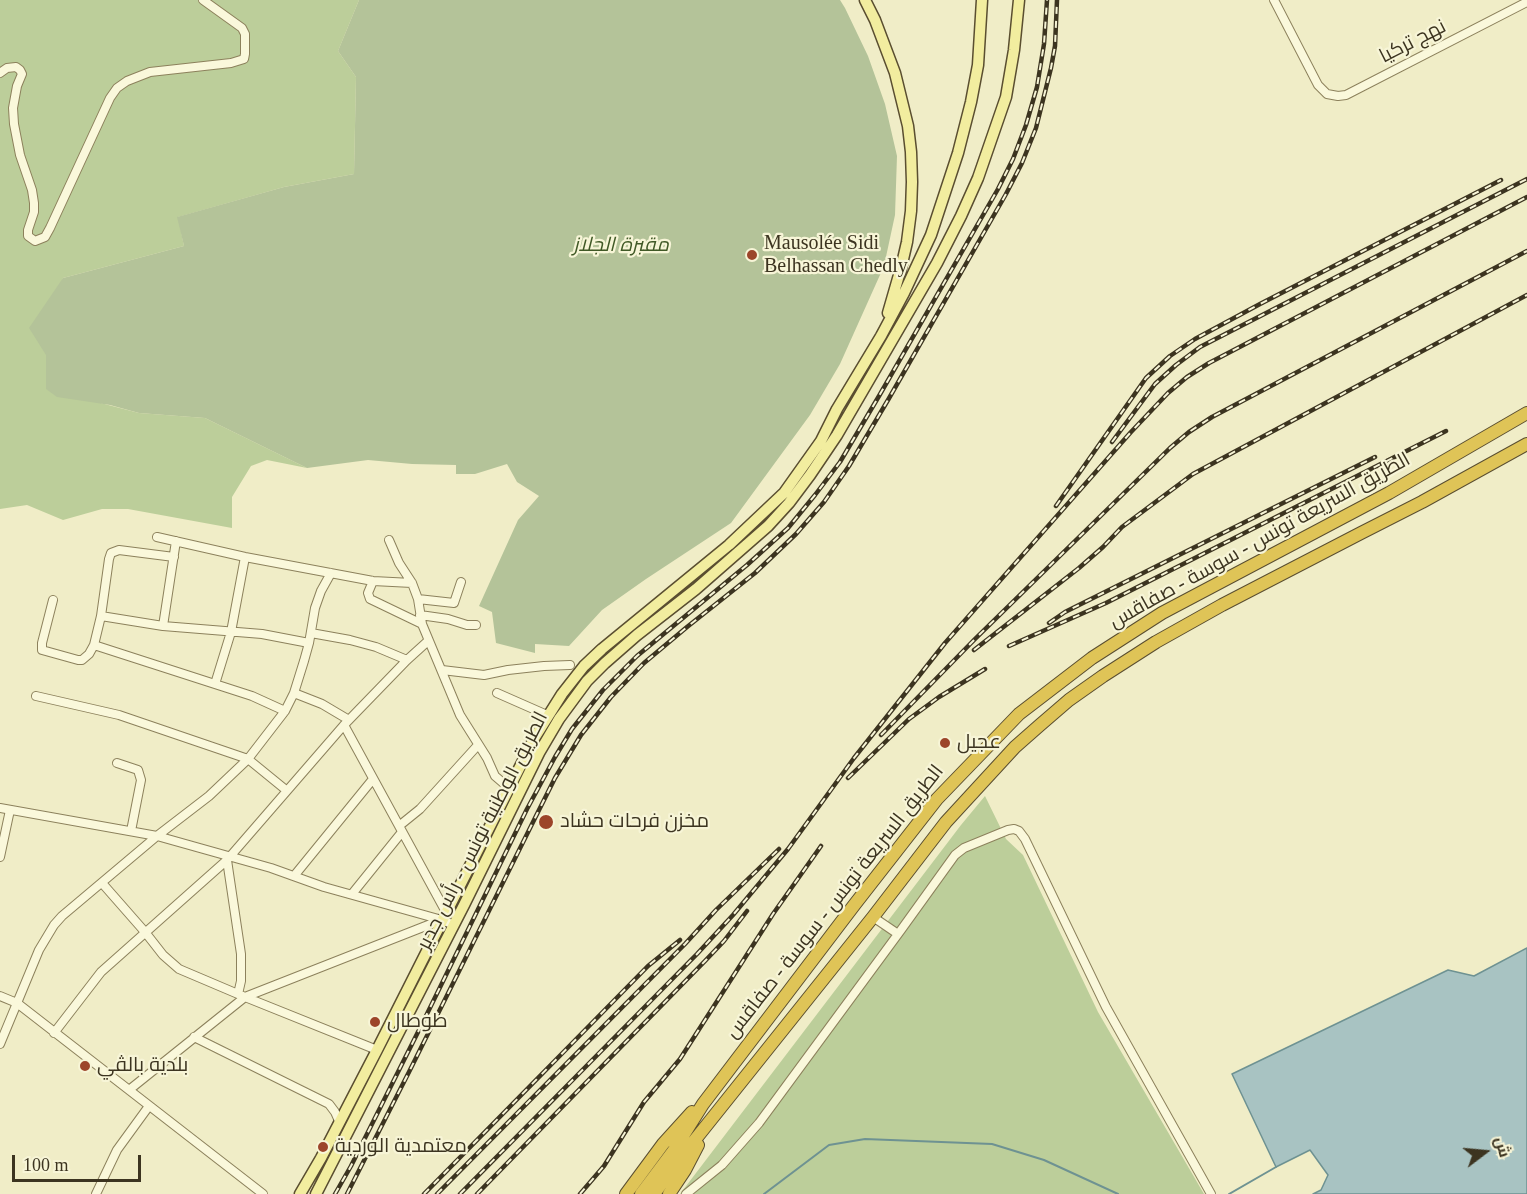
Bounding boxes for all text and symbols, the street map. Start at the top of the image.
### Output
street label: نهج تركيا [1376,15,1450,69]
place label: Mausolée Sidi Belhassan Chedly [764,232,908,279]
park label: مقبرة الجلاز [573,234,669,258]
marker: Mausolée Sidi Belhassan Chedly [745,248,759,262]
street label: الطريق السريعة تونس - سوسة - صفاقس [1105,448,1415,634]
street label: الطريق الوطنية تونس - رأس جدير [412,708,554,954]
place label: عجيل [957,731,1001,755]
marker: عجيل [938,736,952,750]
street label: الطريق السريعة تونس - سوسة - صفاقس [721,760,949,1044]
place label: مخزن فرحات حشاد [560,810,709,834]
marker: مخزن فرحات حشاد [537,813,555,831]
place label: طوطال [387,1010,447,1034]
marker: طوطال [368,1015,382,1029]
place label: بلدية بالڤي [97,1054,188,1078]
marker: بلدية بالڤي [78,1059,92,1073]
north arrow [1455,1122,1515,1182]
place label: معتمدية الوردية [335,1135,467,1159]
text: ش [1492,1135,1514,1159]
marker: معتمدية الوردية [316,1140,330,1154]
scale bar [15,1143,144,1181]
text: 100 m [23,1155,69,1175]

